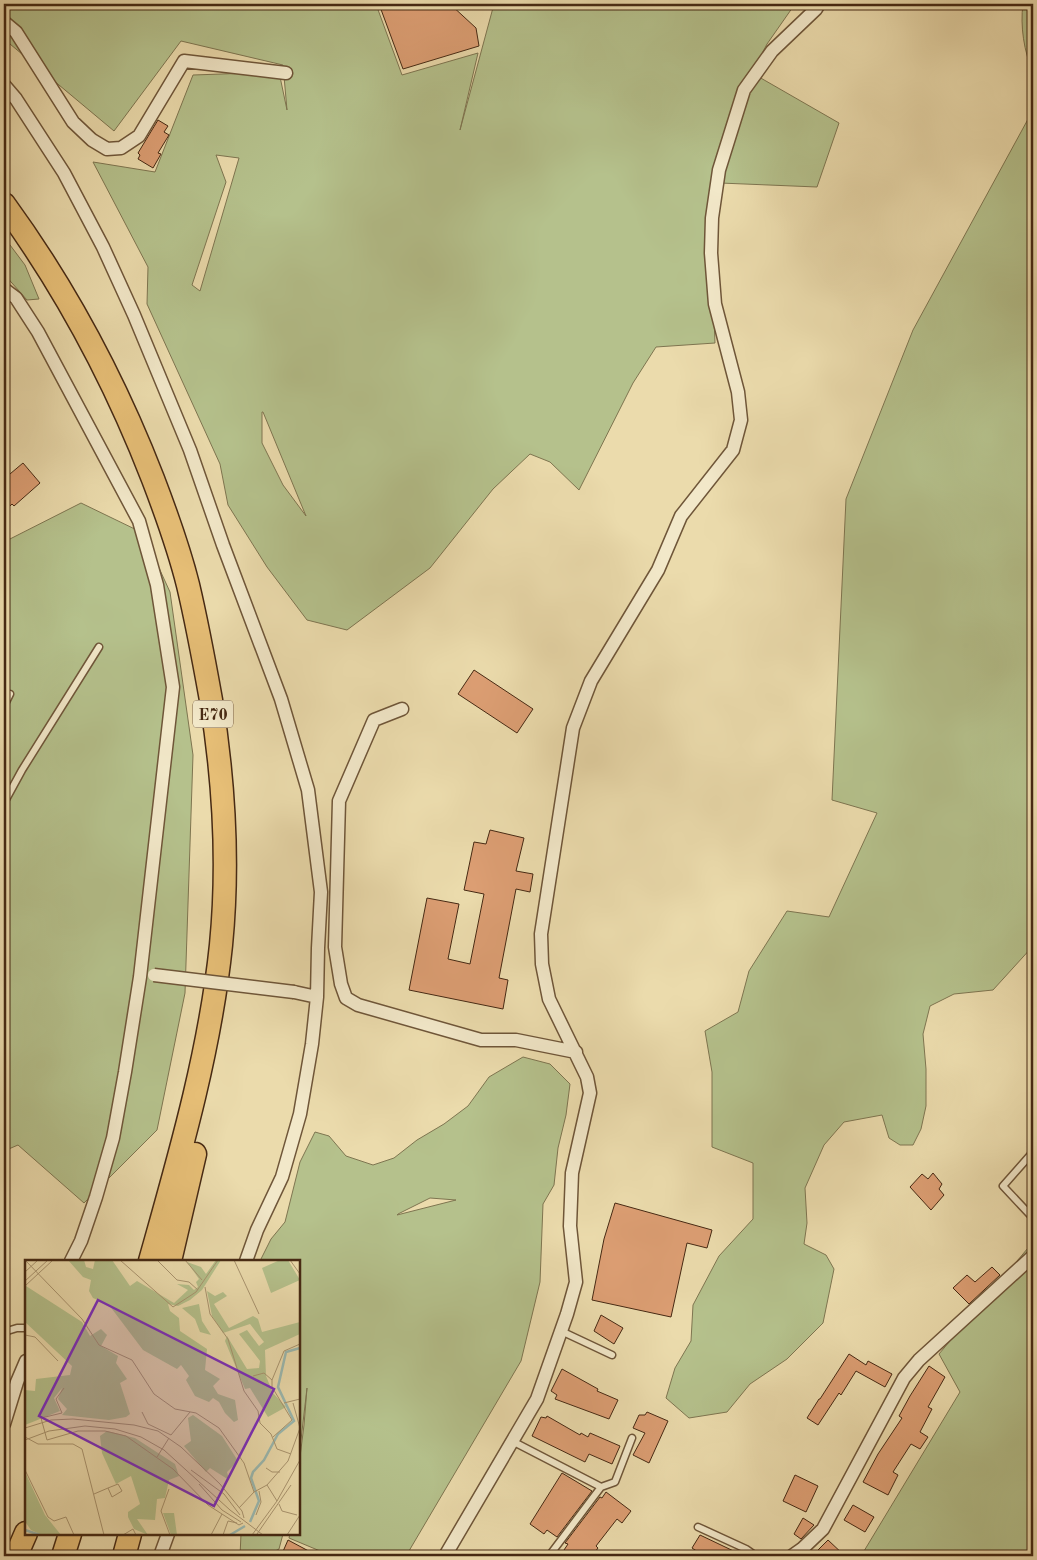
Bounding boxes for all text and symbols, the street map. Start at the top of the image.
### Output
road number: E70 [193,701,233,728]
inset map [25,1260,300,1535]

